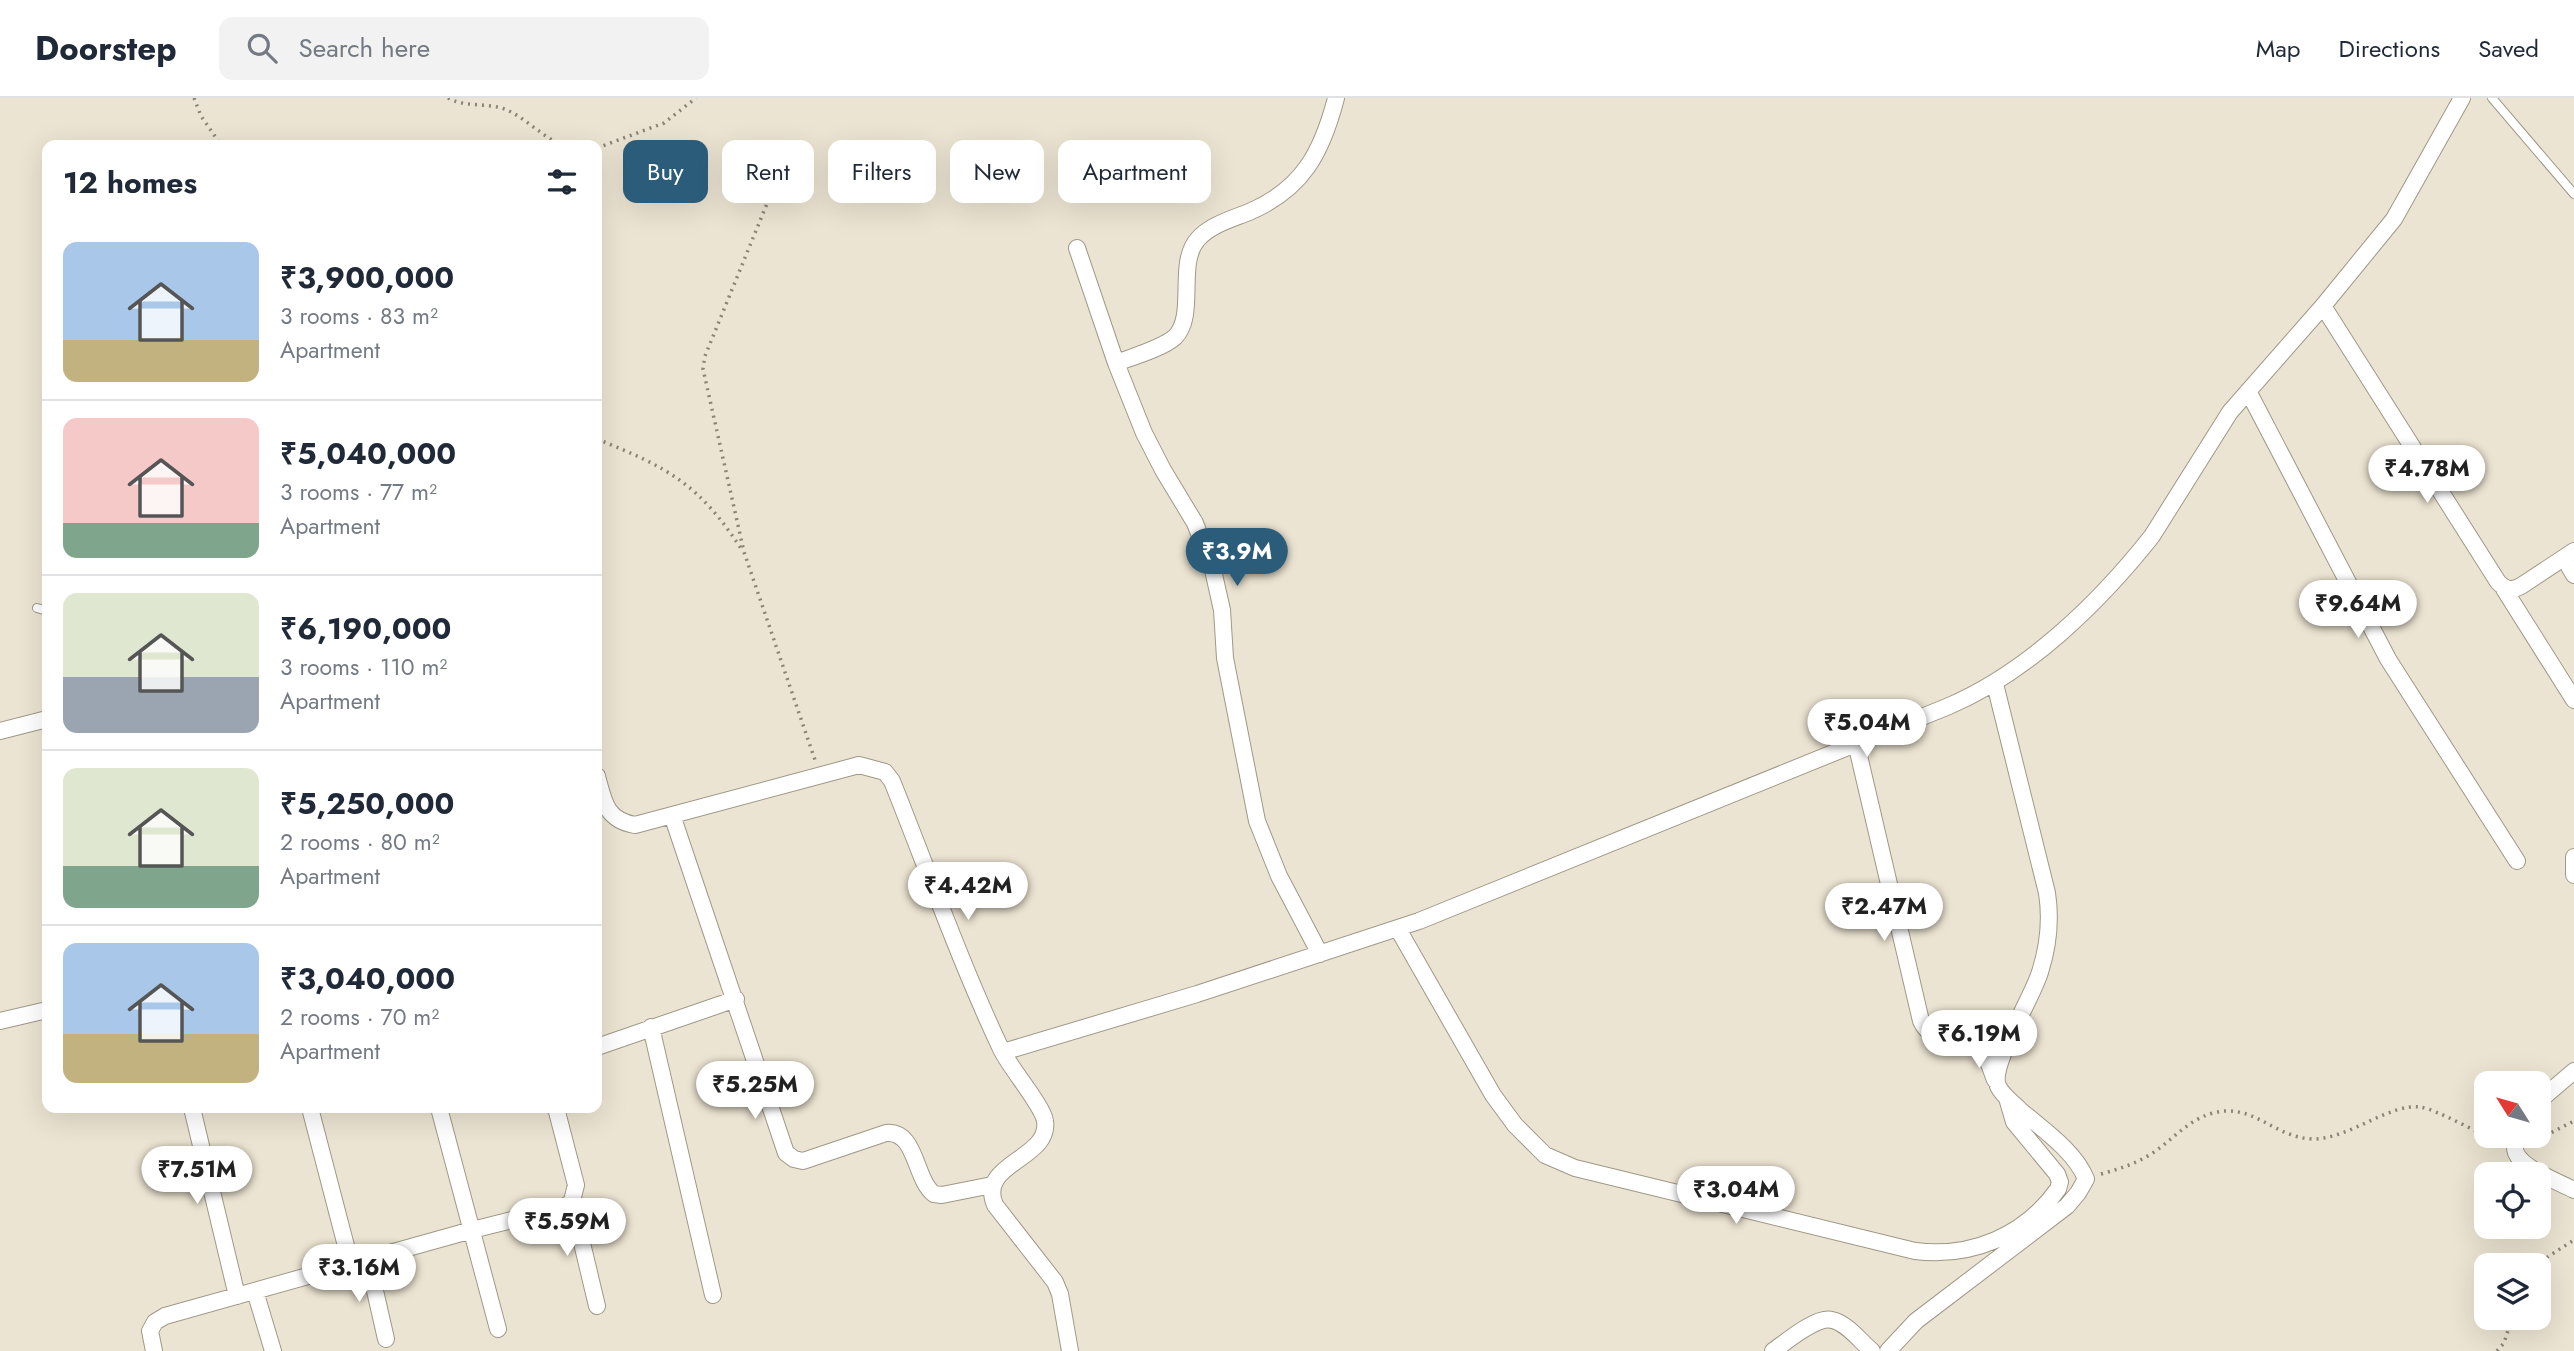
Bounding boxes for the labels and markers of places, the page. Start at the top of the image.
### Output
pin: ₹4.78M [2370,446,2484,505]
pin: ₹3.9M [1188,528,1286,588]
pin: ₹9.64M [2301,580,2415,640]
pin: ₹5.04M [1810,700,1924,759]
pin: ₹4.42M [911,862,1025,922]
pin: ₹2.47M [1827,884,1941,943]
pin: ₹6.19M [1922,1010,2036,1070]
pin: ₹5.25M [698,1062,812,1121]
pin: ₹7.51M [140,1146,254,1206]
pin: ₹3.04M [1679,1166,1793,1226]
pin: ₹5.59M [510,1198,624,1258]
pin: ₹3.16M [302,1244,416,1304]

